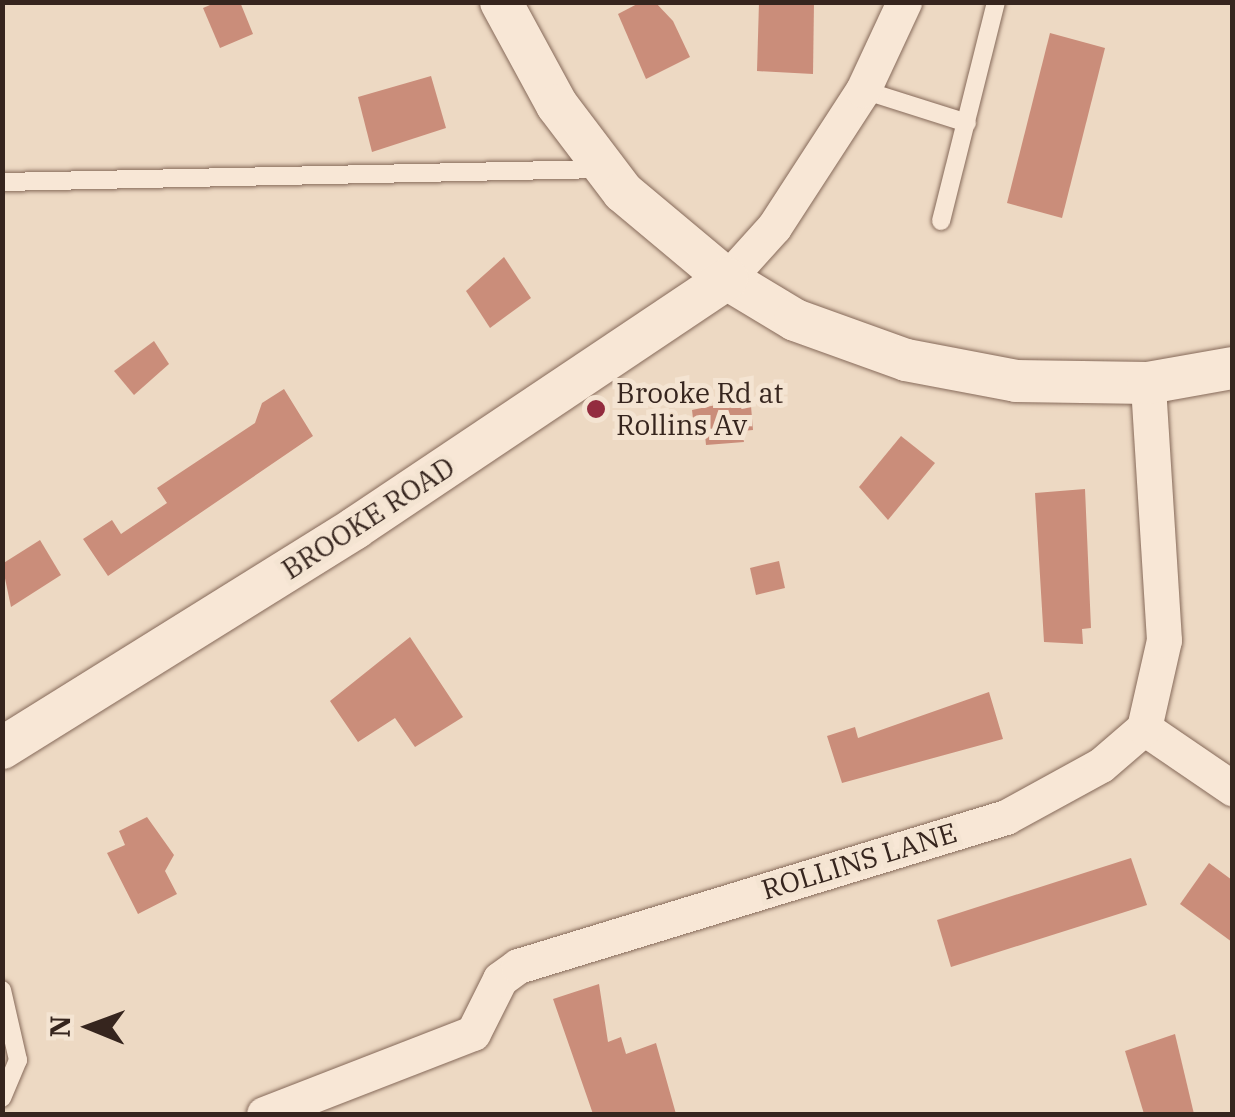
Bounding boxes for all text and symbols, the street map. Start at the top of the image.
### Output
place label: Brooke Rd at Rollins Av [616,376,783,442]
marker: Brooke Rd at Rollins Av [585,398,607,420]
street label: BROOKE ROAD [275,450,461,586]
street label: ROLLINS LANE [757,815,961,907]
north arrow [40,977,140,1077]
text: N [41,1015,78,1038]

